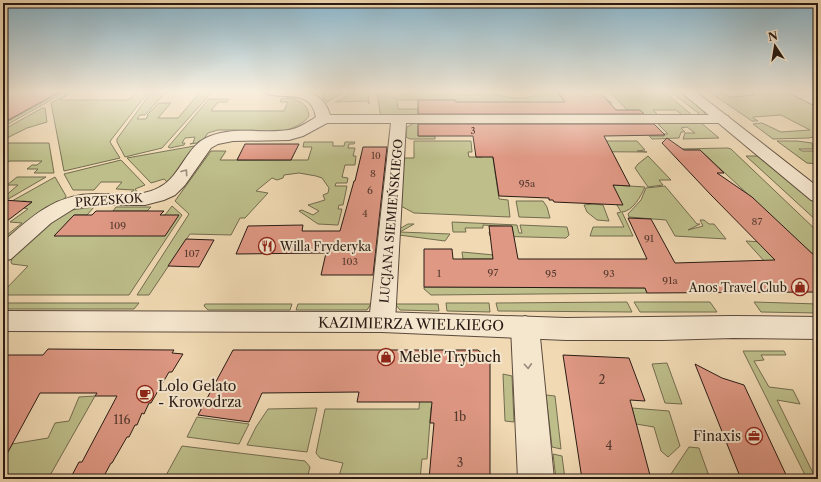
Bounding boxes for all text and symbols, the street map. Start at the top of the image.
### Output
north arrow [755,26,795,66]
text: N [767,28,779,44]
house number: 3 [471,125,476,136]
street label: LUCJANA SIEMIEŃSKIEGO [375,138,406,304]
house number: 10 [371,150,381,161]
house number: 8 [370,167,376,180]
one-way arrow [180,169,188,176]
house number: 95a [519,177,536,190]
house number: 6 [367,184,373,197]
street label: PRZESKOK [75,190,144,210]
house number: 4 [362,207,368,220]
house number: 87 [752,215,762,228]
house number: 109 [110,219,126,232]
house number: 91 [644,232,655,245]
restaurant icon: Willa Fryderyka [257,236,277,256]
place label: Willa Fryderyka [279,239,372,254]
house number: 107 [184,247,200,260]
house number: 103 [342,255,358,268]
house number: 97 [488,266,498,279]
house number: 1 [437,267,442,280]
house number: 95 [545,267,557,280]
house number: 93 [603,267,615,280]
house number: 91a [662,274,678,287]
shop icon: Anos Travel Club [790,277,810,297]
place label: Anos Travel Club [688,280,787,295]
street label: KAZIMIERZA WIELKIEGO [318,313,504,335]
shop icon: Meble Trybuch [376,347,396,367]
place label: Meble Trybuch [399,348,501,366]
one-way arrow [523,363,532,369]
house number: 2 [599,372,606,387]
place label: Lolo Gelato - Krowodrza [158,377,242,411]
cafe icon: Lolo Gelato - Krowodrza [135,384,155,404]
house number: 1b [454,409,466,424]
house number: 116 [113,412,131,427]
office icon: Finaxis [744,426,764,446]
place label: Finaxis [693,427,741,445]
house number: 4 [606,438,613,453]
house number: 3 [457,455,463,470]

